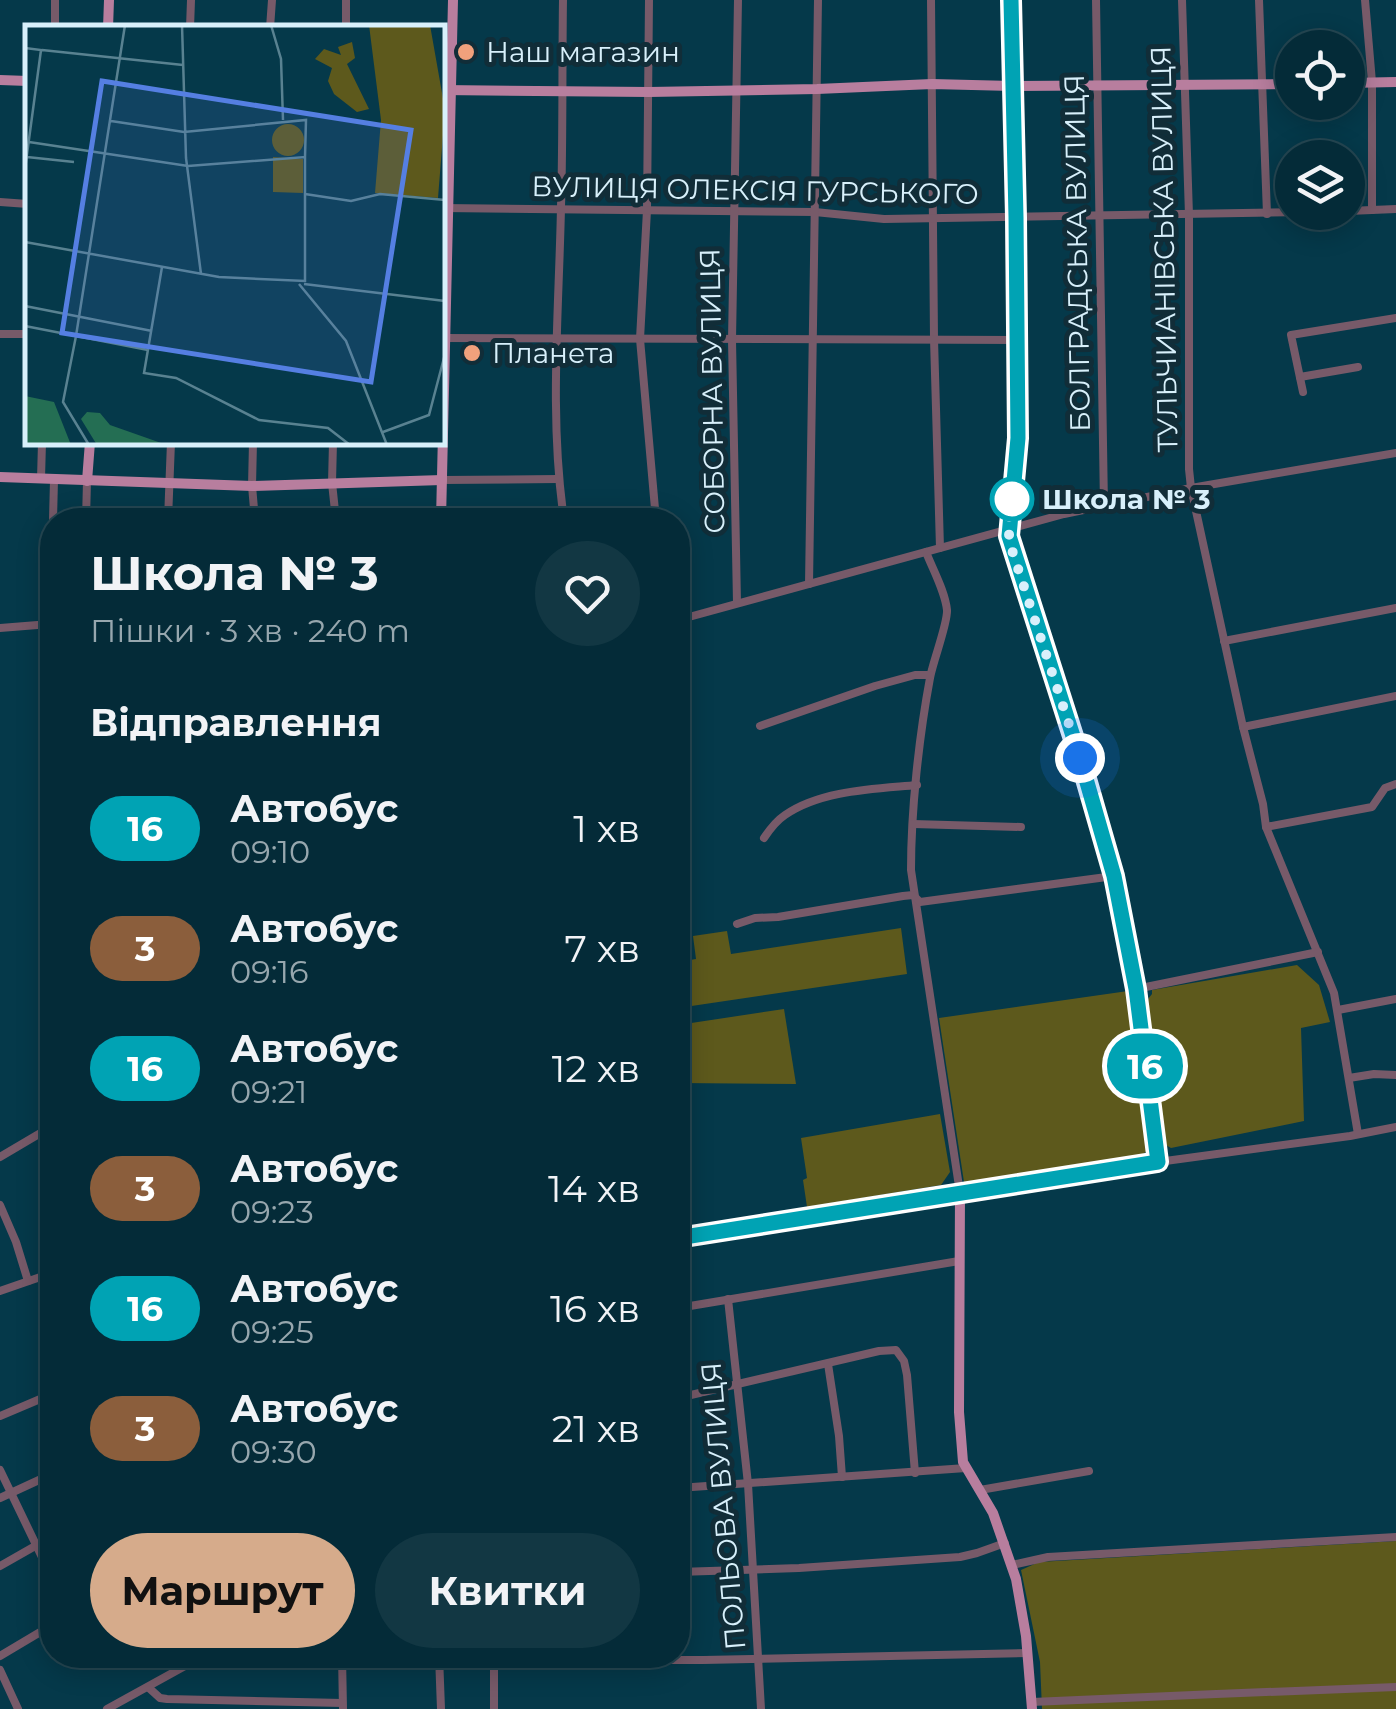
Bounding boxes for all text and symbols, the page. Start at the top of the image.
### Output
inset map [25,25,445,445]
map controls [1275,30,1365,230]
button: locate [1275,30,1365,120]
place label: Наш магазин [486,35,680,69]
marker: Наш магазин [455,41,477,63]
street label: ТУЛЬЧИАНІВСЬКА ВУЛИЦЯ [1143,45,1185,453]
street label: БОЛГРАДСЬКА ВУЛИЦЯ [1057,74,1097,432]
button: layers [1275,140,1365,230]
street label: ВУЛИЦЯ ОЛЕКСІЯ ГУРСЬКОГО [531,169,979,211]
street label: СОБОРНА ВУЛИЦЯ [693,248,731,534]
place label: Планета [492,336,614,370]
marker: Планета [461,342,483,364]
marker: Школа № 3 [991,478,1033,520]
place label: Школа № 3 [1042,482,1210,516]
button: heart [535,541,640,646]
text: Школа № 3 [90,544,379,602]
text: Пішки · 3 хв · 240 m [90,611,410,650]
text: Відправлення [90,699,382,746]
your location [1055,733,1105,783]
text: Автобус [230,785,399,832]
text: 1 хв [573,805,640,852]
text: 16 [127,807,163,850]
text: 09:10 [230,832,310,871]
text: Автобус [230,905,399,952]
text: 7 хв [565,925,640,972]
text: 3 [135,927,155,970]
text: 09:16 [230,952,309,991]
text: Автобус [230,1025,399,1072]
line badge: 16 [1100,1034,1190,1098]
text: 12 хв [552,1045,640,1092]
text: 16 [1127,1045,1163,1088]
text: 16 [127,1047,163,1090]
text: 09:21 [230,1072,307,1111]
text: Автобус [230,1145,399,1192]
text: 14 хв [548,1165,640,1212]
text: 3 [135,1167,155,1210]
text: 09:23 [230,1192,314,1231]
text: Автобус [230,1265,399,1312]
text: 16 хв [550,1285,640,1332]
text: 16 [127,1287,163,1330]
text: 09:25 [230,1312,314,1351]
street label: ПОЛЬОВА ВУЛИЦЯ [693,1361,753,1651]
text: Автобус [230,1385,399,1432]
text: 21 хв [552,1405,640,1452]
text: 3 [135,1407,155,1450]
text: 09:30 [230,1432,317,1471]
button: Маршрут [90,1533,355,1648]
button: Квитки [375,1533,640,1648]

